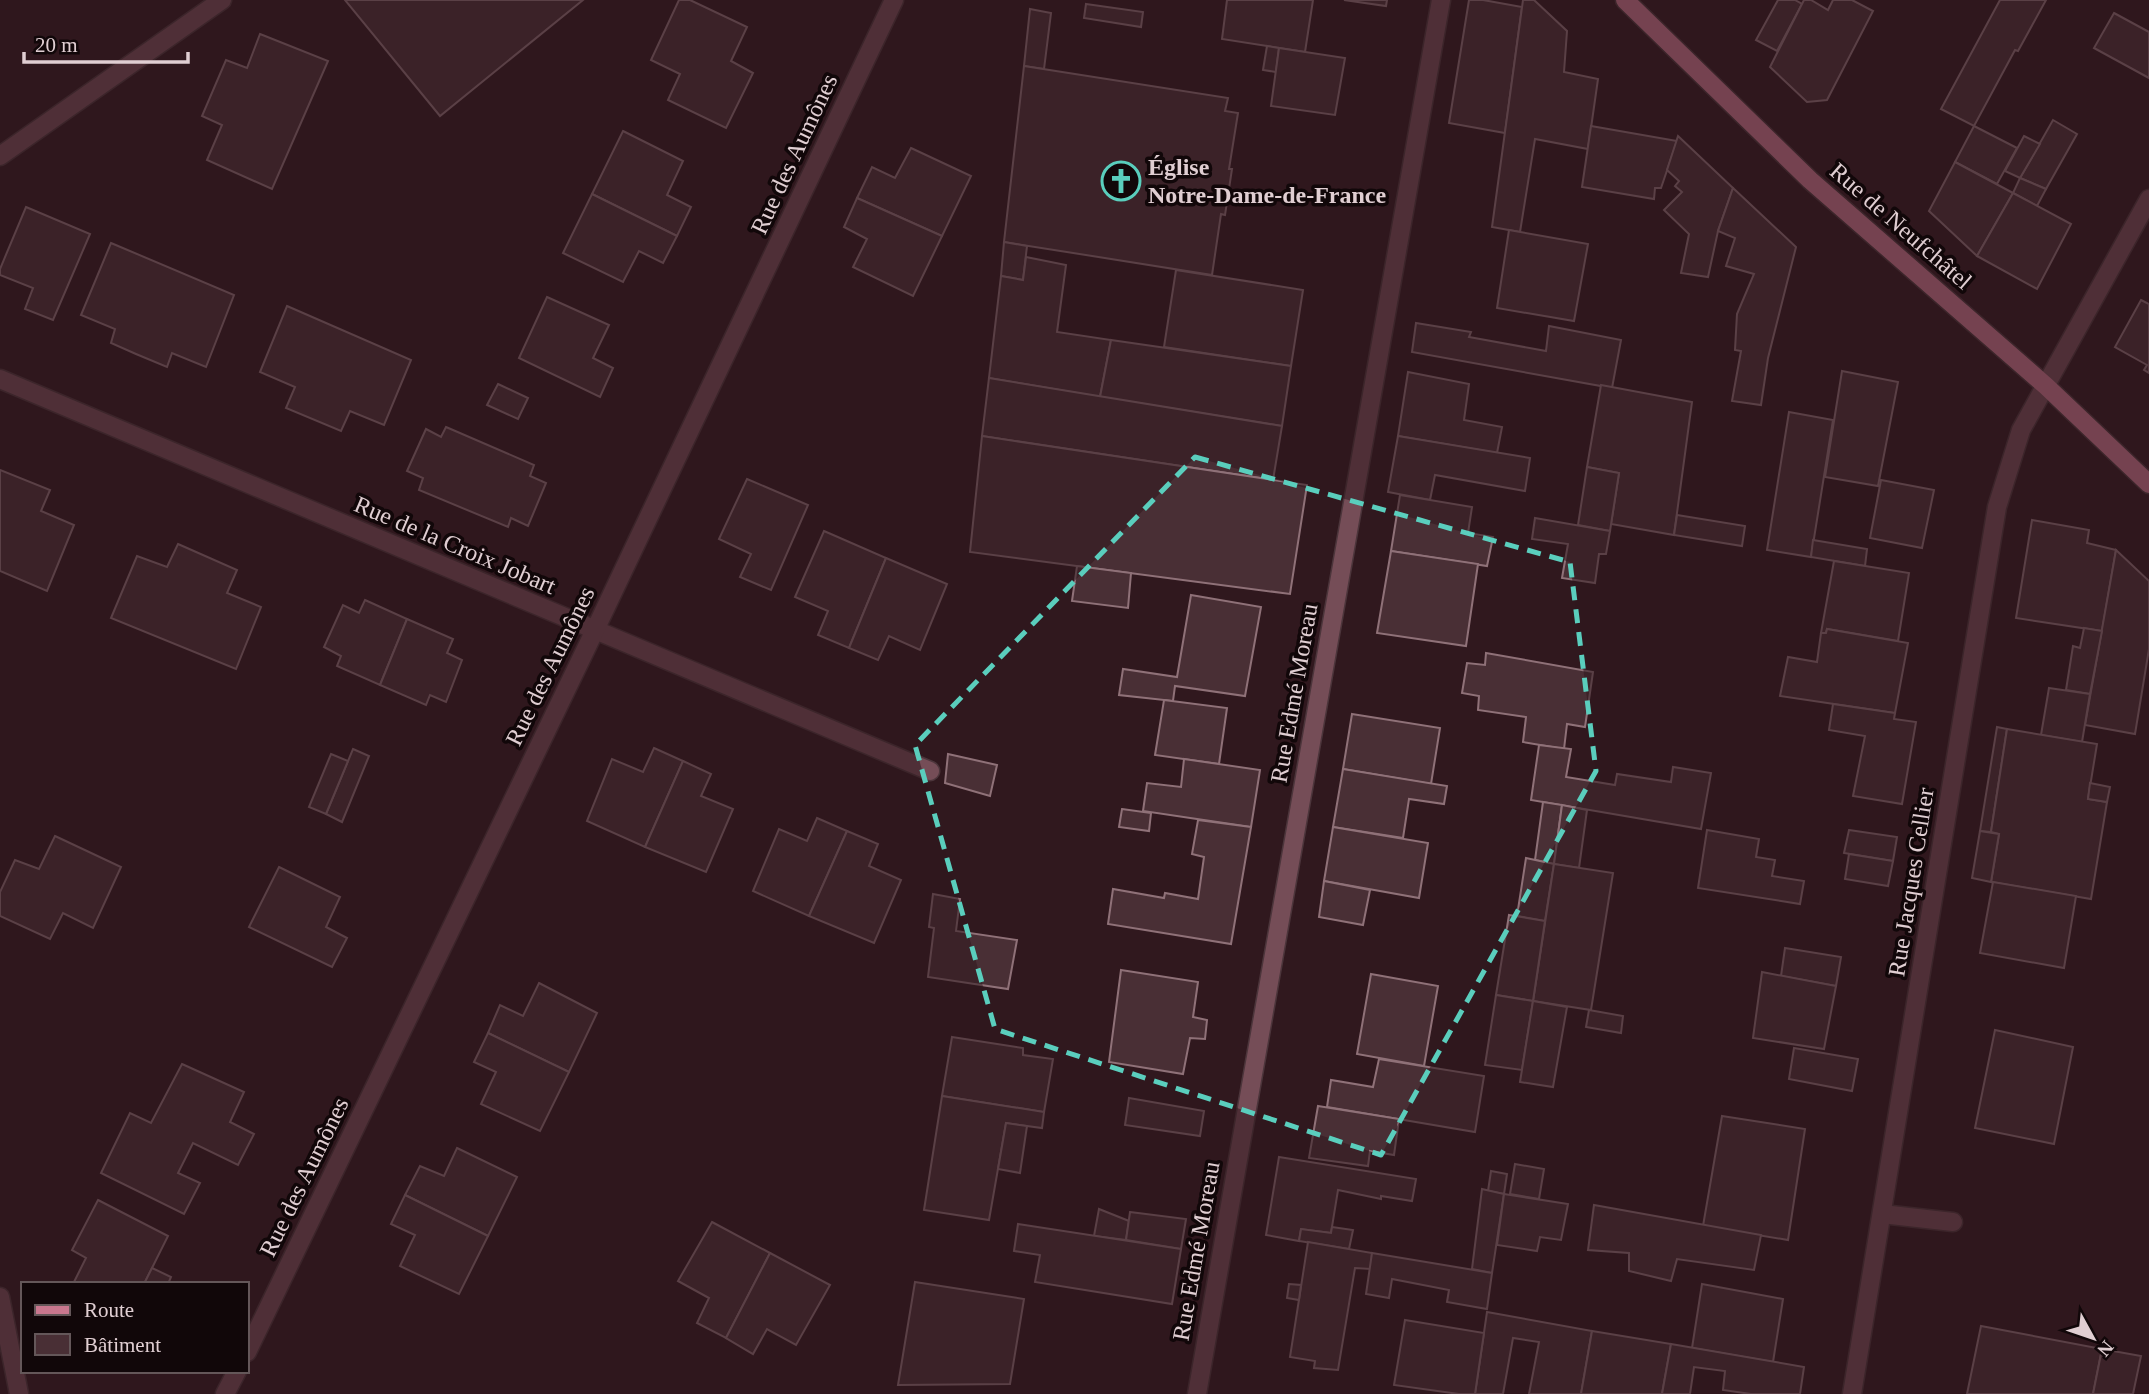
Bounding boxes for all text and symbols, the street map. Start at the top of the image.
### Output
scale bar [24,21,189,65]
text: 20 m [35,33,78,57]
street label: Rue des Aumônes [746,70,842,238]
place label: Église Notre-Dame-de-France [1148,154,1386,208]
street label: Rue de Neufchâtel [1825,158,1977,295]
church icon: Église Notre-Dame-de-France [1100,160,1142,202]
street label: Rue de la Croix Jobart [351,491,560,599]
street label: Rue des Aumônes [500,582,600,750]
street label: Rue Edmé Moreau [1265,601,1323,785]
street label: Rue Jacques Cellier [1883,786,1939,978]
street label: Rue des Aumônes [254,1093,354,1261]
street label: Rue Edmé Moreau [1167,1159,1225,1343]
legend [21,1282,248,1373]
text: Route [84,1298,134,1322]
north arrow [2058,1303,2128,1373]
text: Bâtiment [84,1333,161,1357]
text: N [2093,1337,2118,1361]

